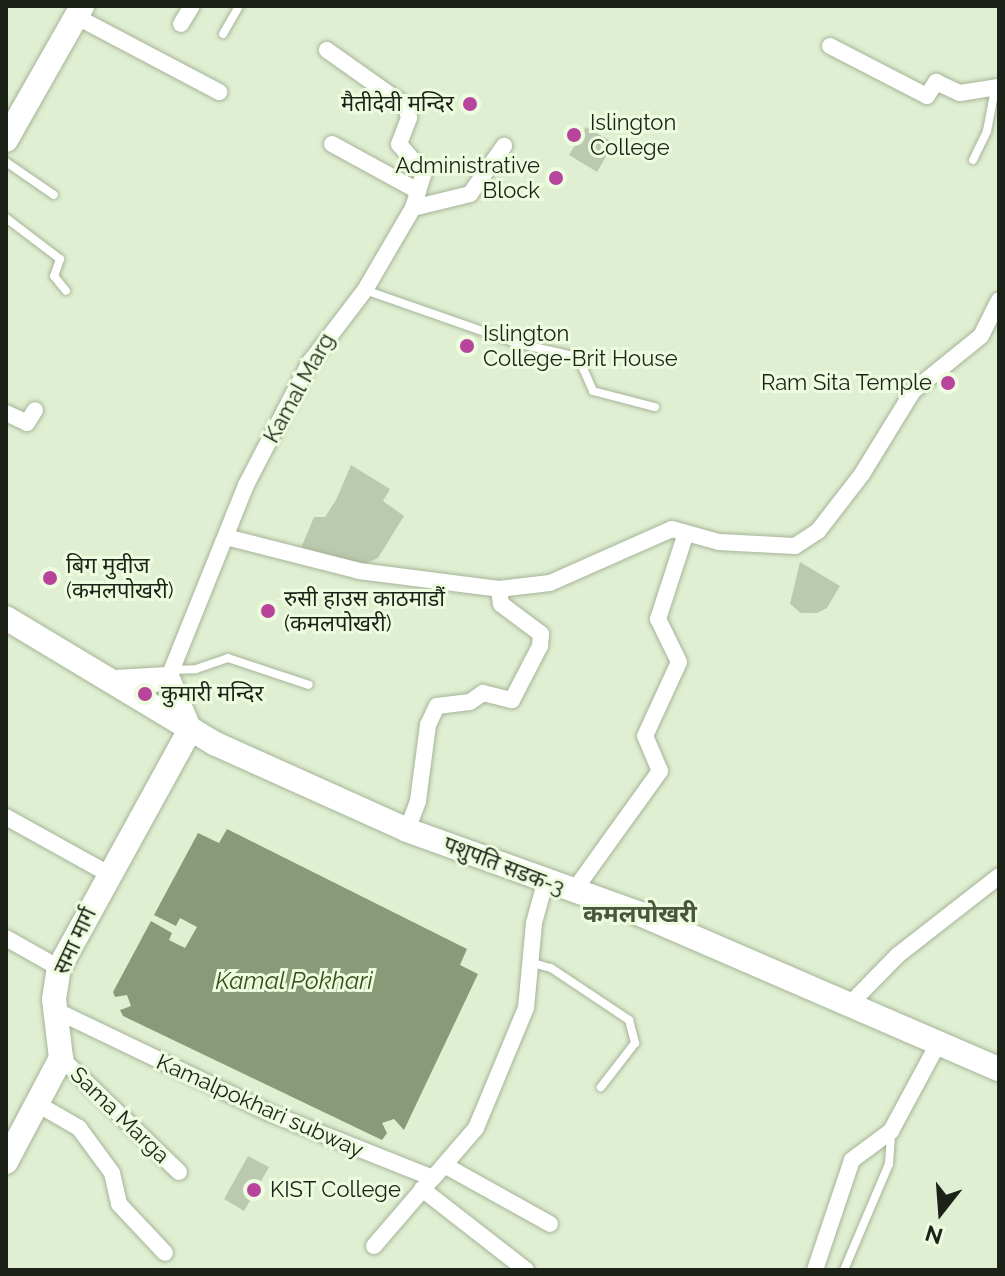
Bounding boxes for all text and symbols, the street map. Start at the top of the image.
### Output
place label: मैतीदेवी मन्दिर [341,91,454,117]
marker: मैतीदेवी मन्दिर [461,95,479,113]
place label: Islington College [590,109,676,160]
marker: Islington College [565,126,583,144]
place label: Administrative Block [395,152,540,204]
marker: Administrative Block [547,169,565,187]
place label: Islington College-Brit House [483,320,678,372]
street label: Kamal Marg [258,328,340,448]
marker: Islington College-Brit House [458,337,476,355]
place label: Ram Sita Temple [760,370,932,396]
marker: Ram Sita Temple [939,374,957,392]
place label: बिग मुवीज (कमलपोखरी) [66,552,174,604]
marker: बिग मुवीज (कमलपोखरी) [41,569,59,587]
place label: रुसी हाउस काठमाडौं (कमलपोखरी) [284,585,445,636]
marker: रुसी हाउस काठमाडौं (कमलपोखरी) [259,602,277,620]
place label: कुमारी मन्दिर [161,681,263,707]
marker: कुमारी मन्दिर [136,685,154,703]
street label: पशुपति सडक-3 [440,831,568,901]
district label: कमलपोखरी [583,900,697,928]
street label: समा मार्ग [48,903,102,979]
water label: Kamal Pokhari [215,967,373,995]
street label: Kamalpokhari subway [152,1048,368,1164]
street label: Sama Marga [65,1061,175,1169]
north arrow [901,1172,981,1252]
place label: KIST College [270,1177,402,1203]
marker: KIST College [245,1181,263,1199]
text: N [922,1220,946,1250]

